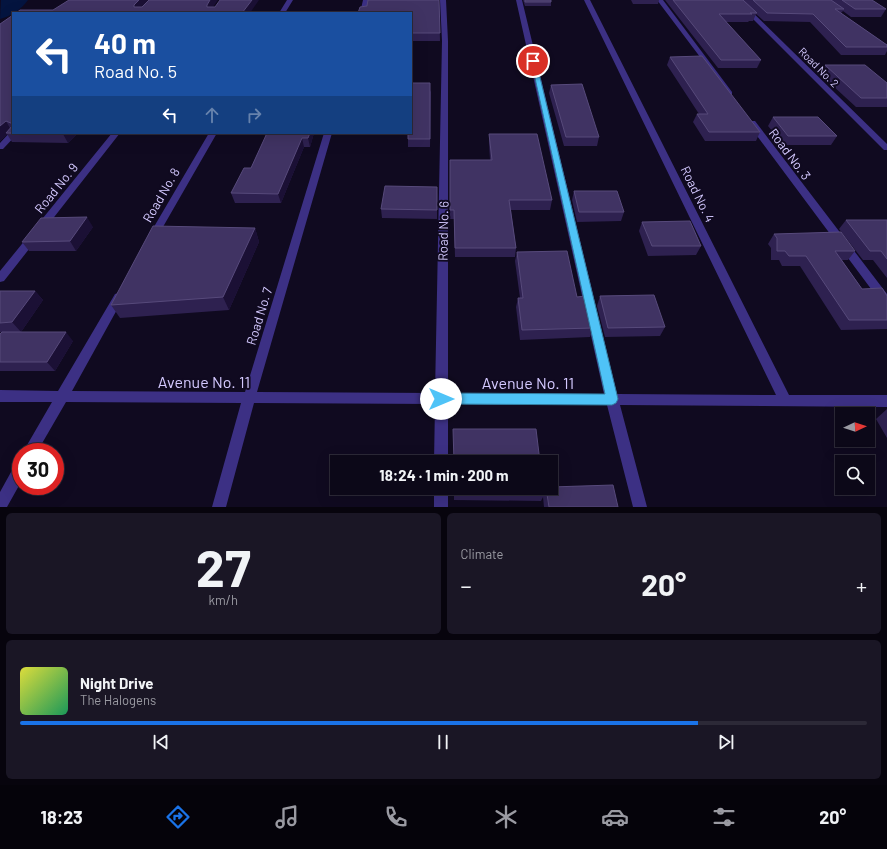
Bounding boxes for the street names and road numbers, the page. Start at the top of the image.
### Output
street label: Road No. 2 [796,44,842,90]
street label: Road No. 3 [766,125,814,183]
street label: Road No. 9 [31,160,81,216]
street label: Road No. 4 [678,163,718,225]
street label: Road No. 8 [139,165,183,225]
street label: Road No. 6 [434,201,452,261]
street label: Road No. 7 [243,285,275,347]
street label: Avenue No. 11 [158,372,250,391]
street label: Avenue No. 11 [482,373,574,392]

